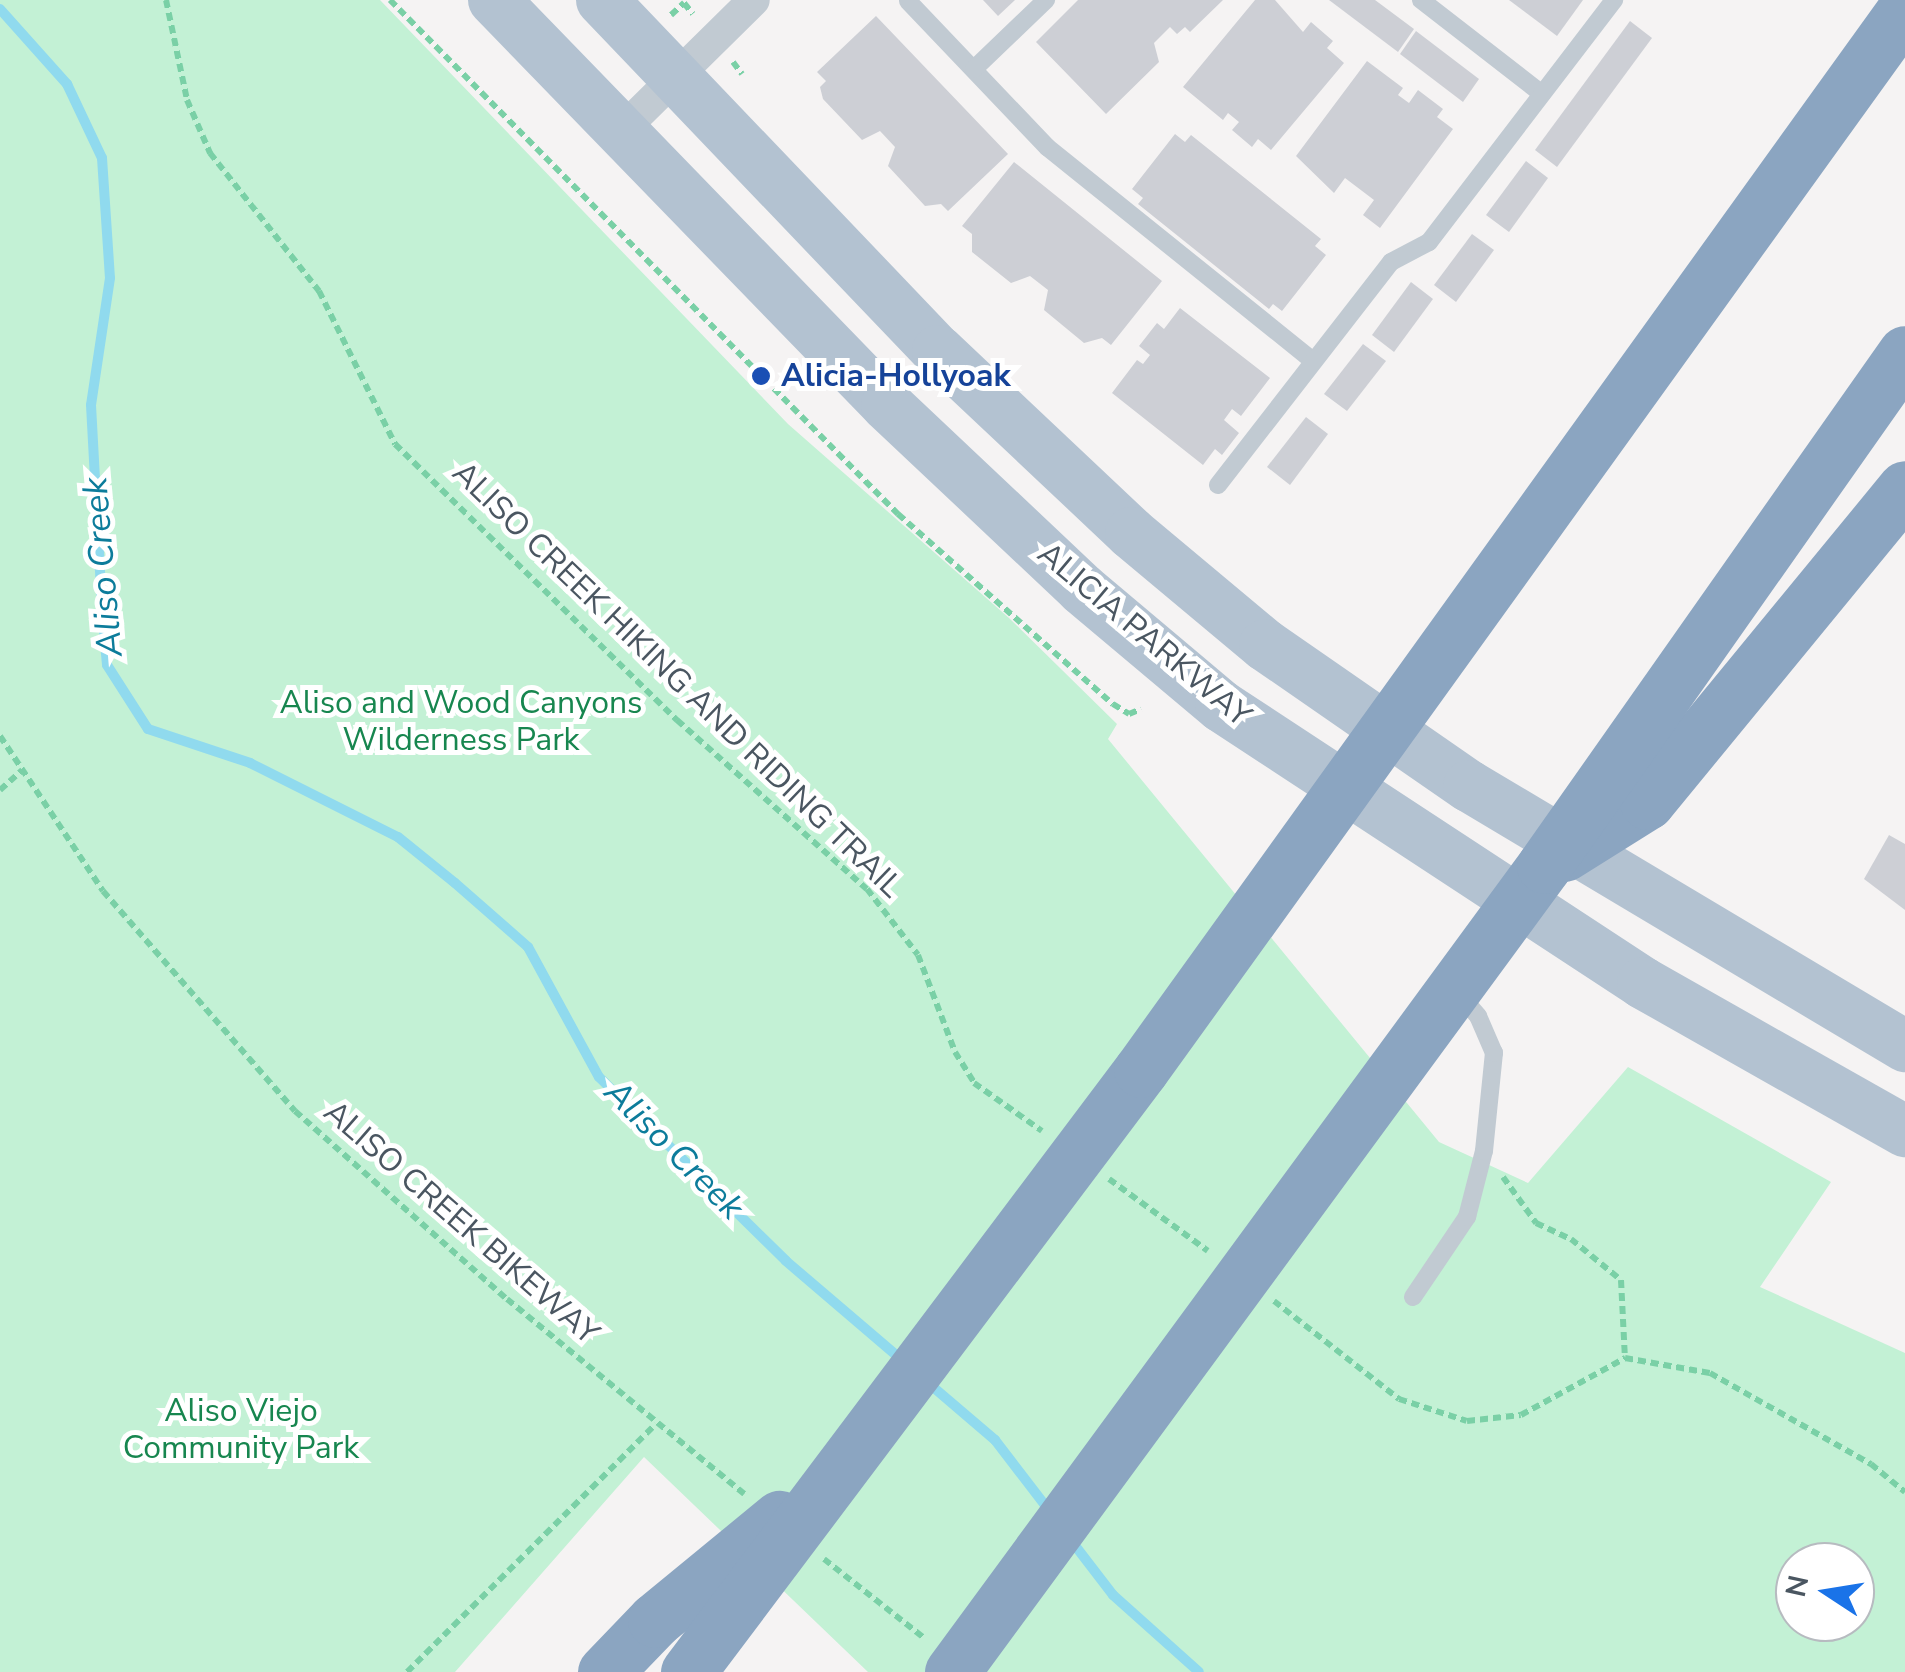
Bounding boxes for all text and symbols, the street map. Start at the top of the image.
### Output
place label: Alicia-Hollyoak [781,357,1011,395]
marker: Alicia-Hollyoak [750,365,772,387]
street label: ALISO CREEK HIKING AND RIDING TRAIL [444,454,910,906]
water label: Aliso Creek [74,476,132,658]
street label: ALICIA PARKWAY [1030,535,1258,735]
park label: Aliso and Wood Canyons Wilderness Park [279,685,643,760]
water label: Aliso Creek [596,1072,752,1228]
street label: ALISO CREEK BIKEWAY [316,1093,606,1353]
park label: Aliso Viejo Community Park [123,1393,359,1468]
north arrow [1775,1542,1875,1642]
text: N [1777,1572,1818,1600]

